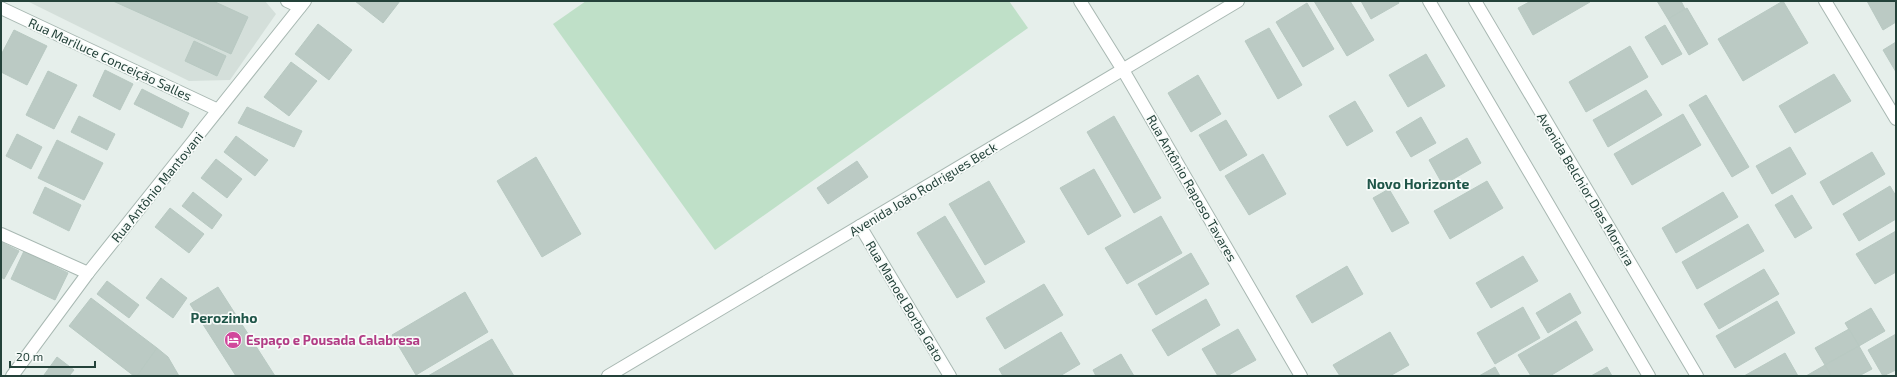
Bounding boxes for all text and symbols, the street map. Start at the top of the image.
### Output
street label: Rua Mariluce Conceição Salles [25,14,194,105]
street label: Avenida Belchior Dias Moreira [1534,109,1638,269]
street label: Rua Antônio Raposo Tavares [1143,112,1241,264]
street label: Rua Antônio Mantovani [108,129,206,245]
street label: Avenida João Rodrigues Beck [846,138,1000,239]
district label: Novo Horizonte [1367,175,1469,192]
street label: Rua Manoel Borba Gato [863,238,947,364]
district label: Perozinho [191,309,257,326]
hotel icon: Espaço e Pousada Calabresa [223,330,243,350]
place label: Espaço e Pousada Calabresa [246,332,420,349]
scale bar [10,343,95,369]
text: 20 m [16,349,43,363]

